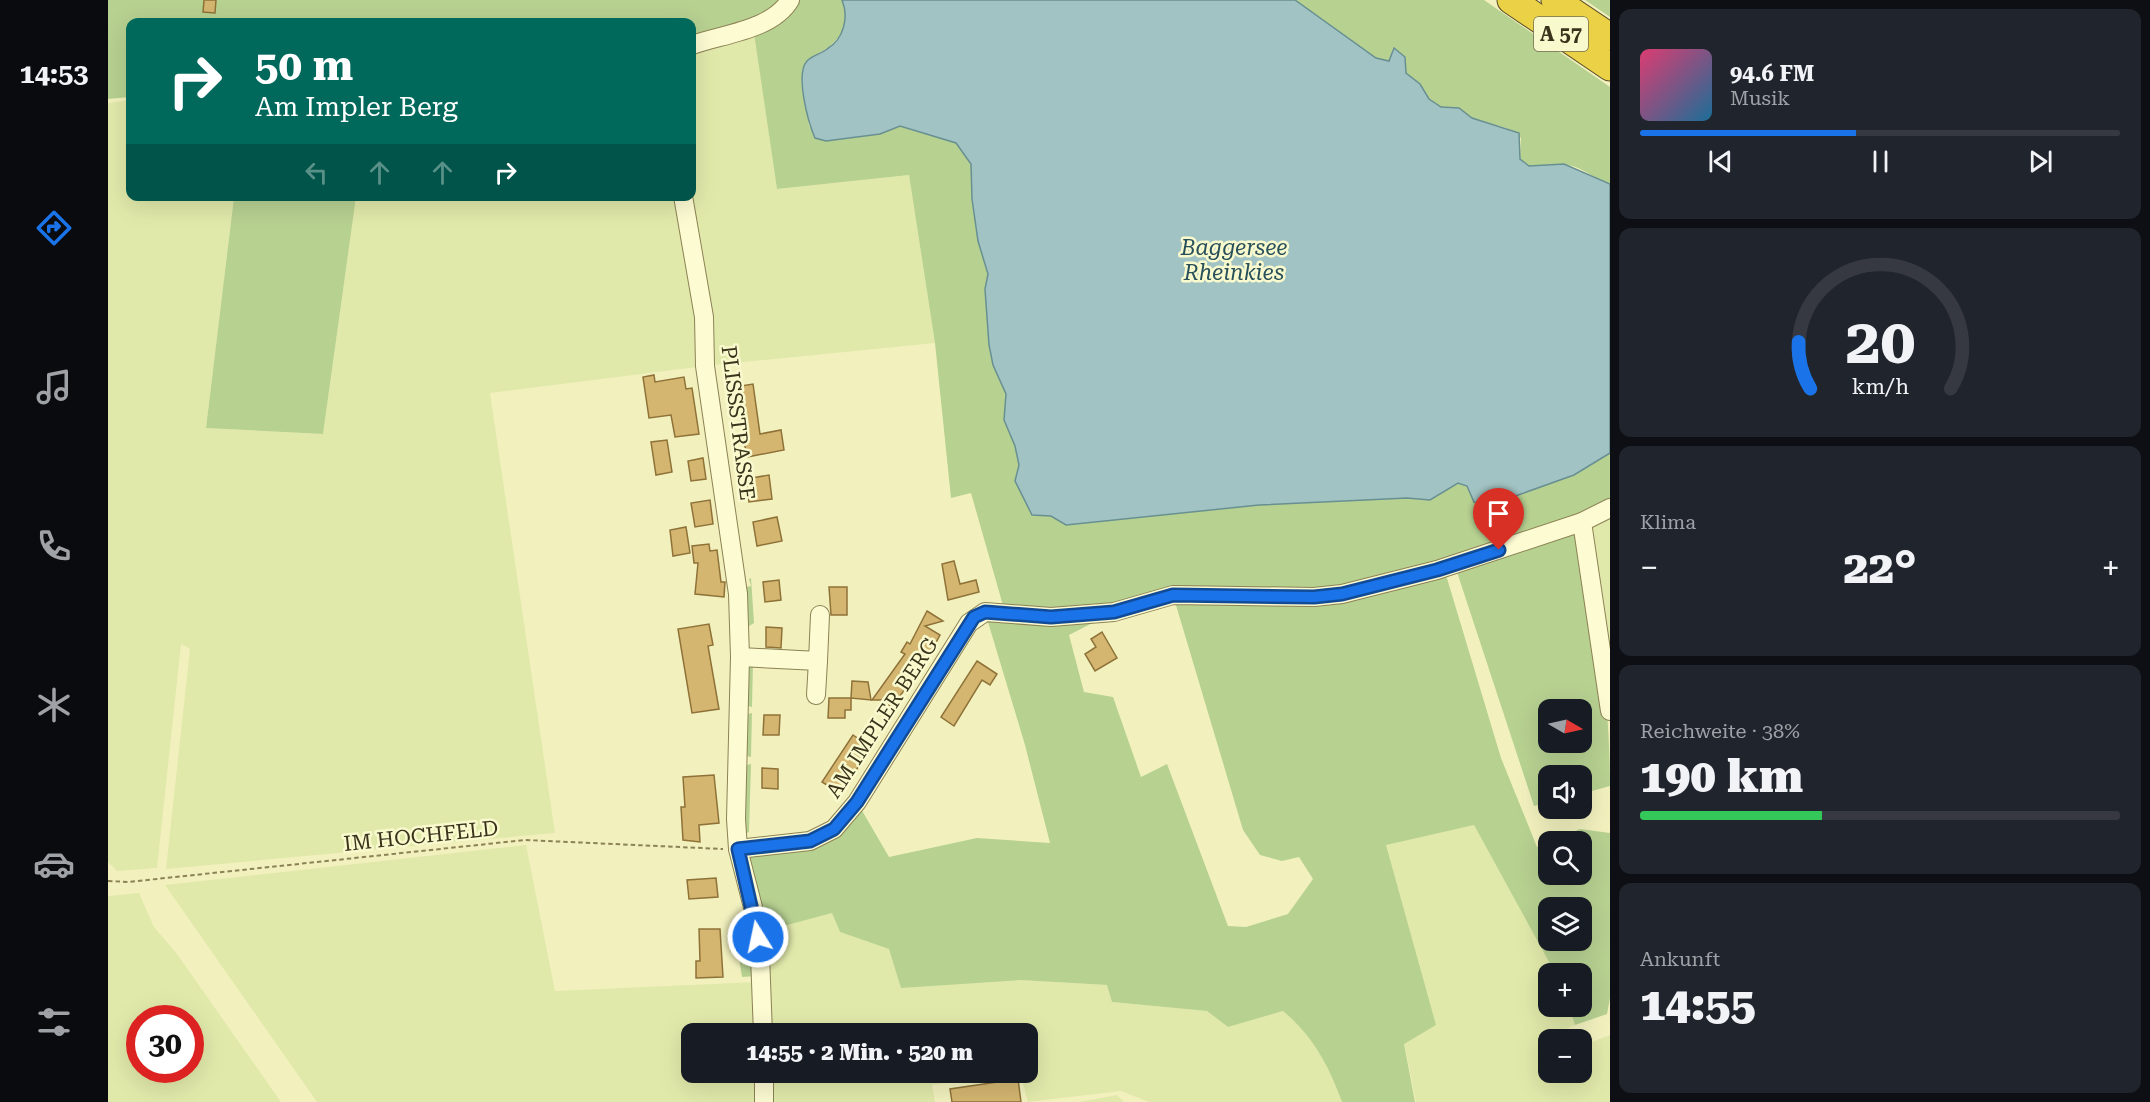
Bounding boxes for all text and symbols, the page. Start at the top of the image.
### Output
road number: A 57 [1534,17,1588,51]
text: 50 m [255,41,353,90]
icon: right [156,42,234,120]
text: 14:53 [20,58,88,90]
text: 94.6 FM [1730,61,1814,86]
text: Musik [1730,86,1790,110]
text: Am Impler Berg [255,91,458,123]
icon: previous [1704,145,1737,178]
icon: pause [1864,145,1897,178]
icon: next [2024,145,2057,178]
icon: left [300,156,333,189]
icon: ahead [363,156,396,189]
icon: ahead [426,156,459,189]
icon: right [489,156,522,189]
icon: directions [33,207,75,249]
water label: Baggersee Rheinkies [1180,235,1287,285]
text: 20 [1845,306,1915,379]
street label: PLISSSTRASSE [717,344,759,502]
icon: music [33,366,75,408]
text: km/h [1851,375,1909,400]
pin [1473,488,1524,550]
icon: arrive [1482,497,1515,530]
text: Klima [1640,510,1696,534]
icon: phone [33,525,75,567]
text: 22° [1844,541,1917,594]
text: − [1640,548,1658,587]
text: + [2102,548,2120,587]
street label: AM IMPLER BERG [821,634,943,802]
icon: climate [33,684,75,726]
north arrow [1538,699,1592,753]
map controls [1538,699,1592,1083]
text: Reichweite · 38% [1640,719,1800,743]
text: 190 km [1640,750,1803,803]
button: sound [1538,765,1592,819]
street label: IM HOCHFELD [343,816,499,856]
button: search [1538,831,1592,885]
icon: car [33,843,75,885]
button: layers [1538,897,1592,951]
position arrow [726,905,790,969]
text: Ankunft [1640,947,1720,971]
button: + [1538,963,1592,1017]
text: 14:55 [1640,978,1756,1031]
icon: filters [33,1001,75,1043]
speed limit sign: 30 [126,1005,204,1083]
button: − [1538,1029,1592,1083]
text: 14:55 · 2 Min. · 520 m [746,1040,973,1065]

